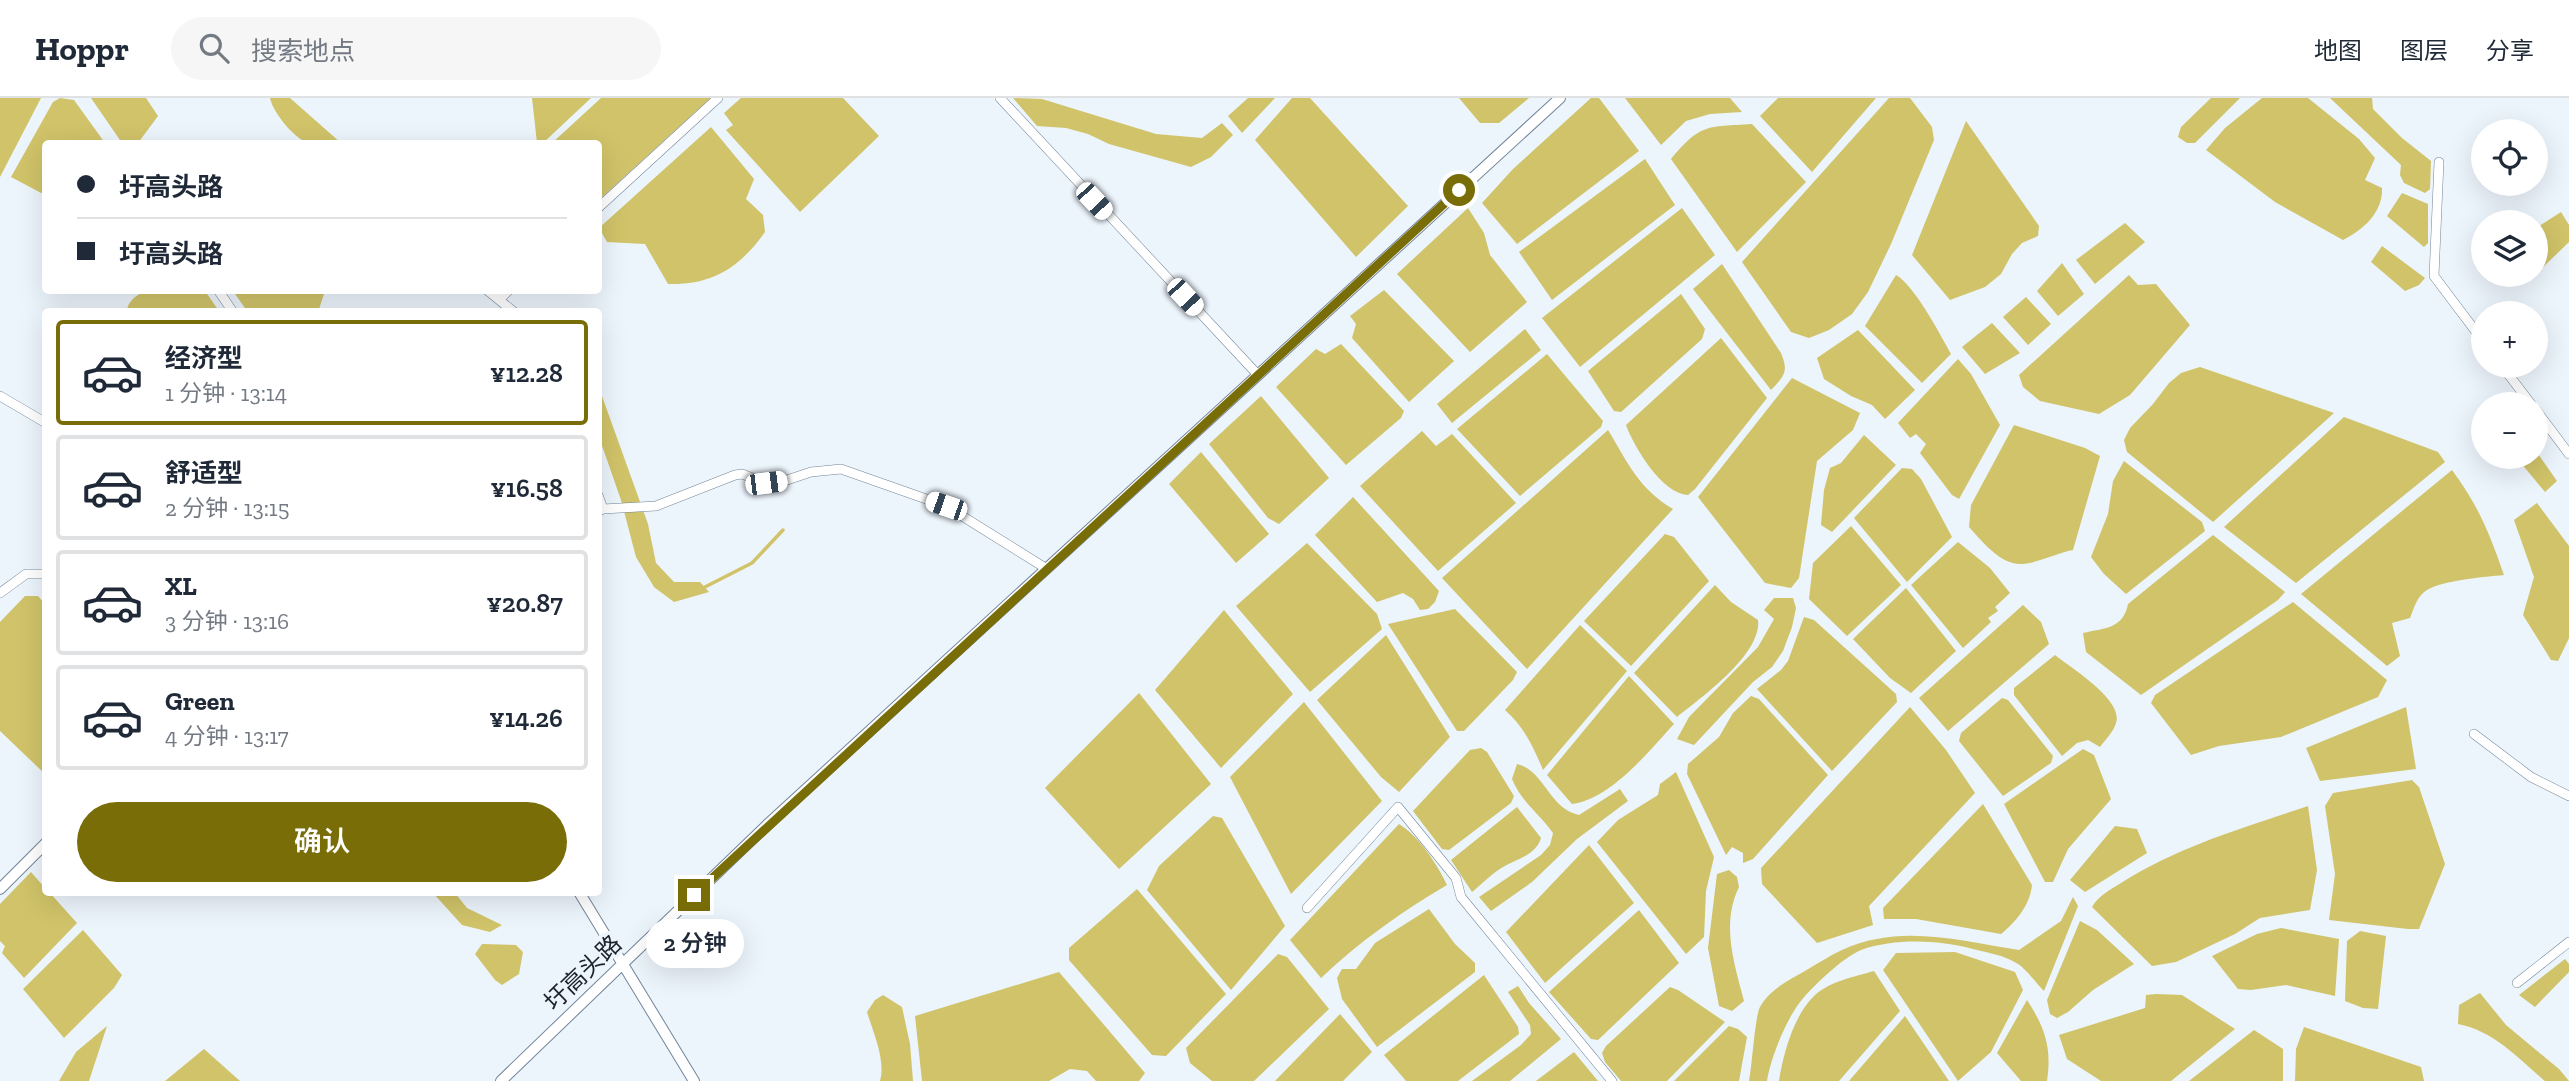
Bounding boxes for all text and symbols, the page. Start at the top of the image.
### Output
search box [171,17,661,80]
text: Hoppr [35,29,129,68]
icon: search [195,29,233,67]
text: 搜索地点 [251,35,355,67]
text: 地图 [2314,36,2362,65]
text: 图层 [2400,36,2448,65]
text: 分享 [2486,36,2534,65]
map controls [2471,119,2548,469]
button: locate [2471,119,2548,196]
text: 圩高头路 [119,171,223,203]
route start [1443,174,1475,206]
car [1072,178,1117,224]
button: layers [2471,210,2548,287]
text: 圩高头路 [119,238,223,270]
car [1163,274,1208,320]
button: + [2471,301,2548,378]
icon: car [81,341,144,404]
text: 经济型 [165,342,243,374]
text: ¥12.28 [490,357,563,389]
text: 1 分钟 · 13:14 [165,379,287,407]
button: − [2471,392,2548,469]
icon: car [81,456,144,519]
text: 舒适型 [165,457,243,489]
car [744,470,789,496]
text: ¥16.58 [490,472,563,504]
car [923,489,970,523]
text: 2 分钟 · 13:15 [165,494,289,522]
text: XL [165,570,197,602]
icon: car [81,571,144,634]
text: ¥20.87 [486,587,563,619]
text: 3 分钟 · 13:16 [165,607,289,635]
text: Green [165,685,235,717]
icon: car [81,686,144,749]
text: ¥14.26 [489,702,563,734]
text: 4 分钟 · 13:17 [165,722,289,750]
button: 确认 [77,802,567,882]
route end [678,879,710,911]
callout: 2 分钟 [645,920,743,968]
street label: 圩高头路 [538,929,627,1016]
text: 2 分钟 [664,929,726,957]

